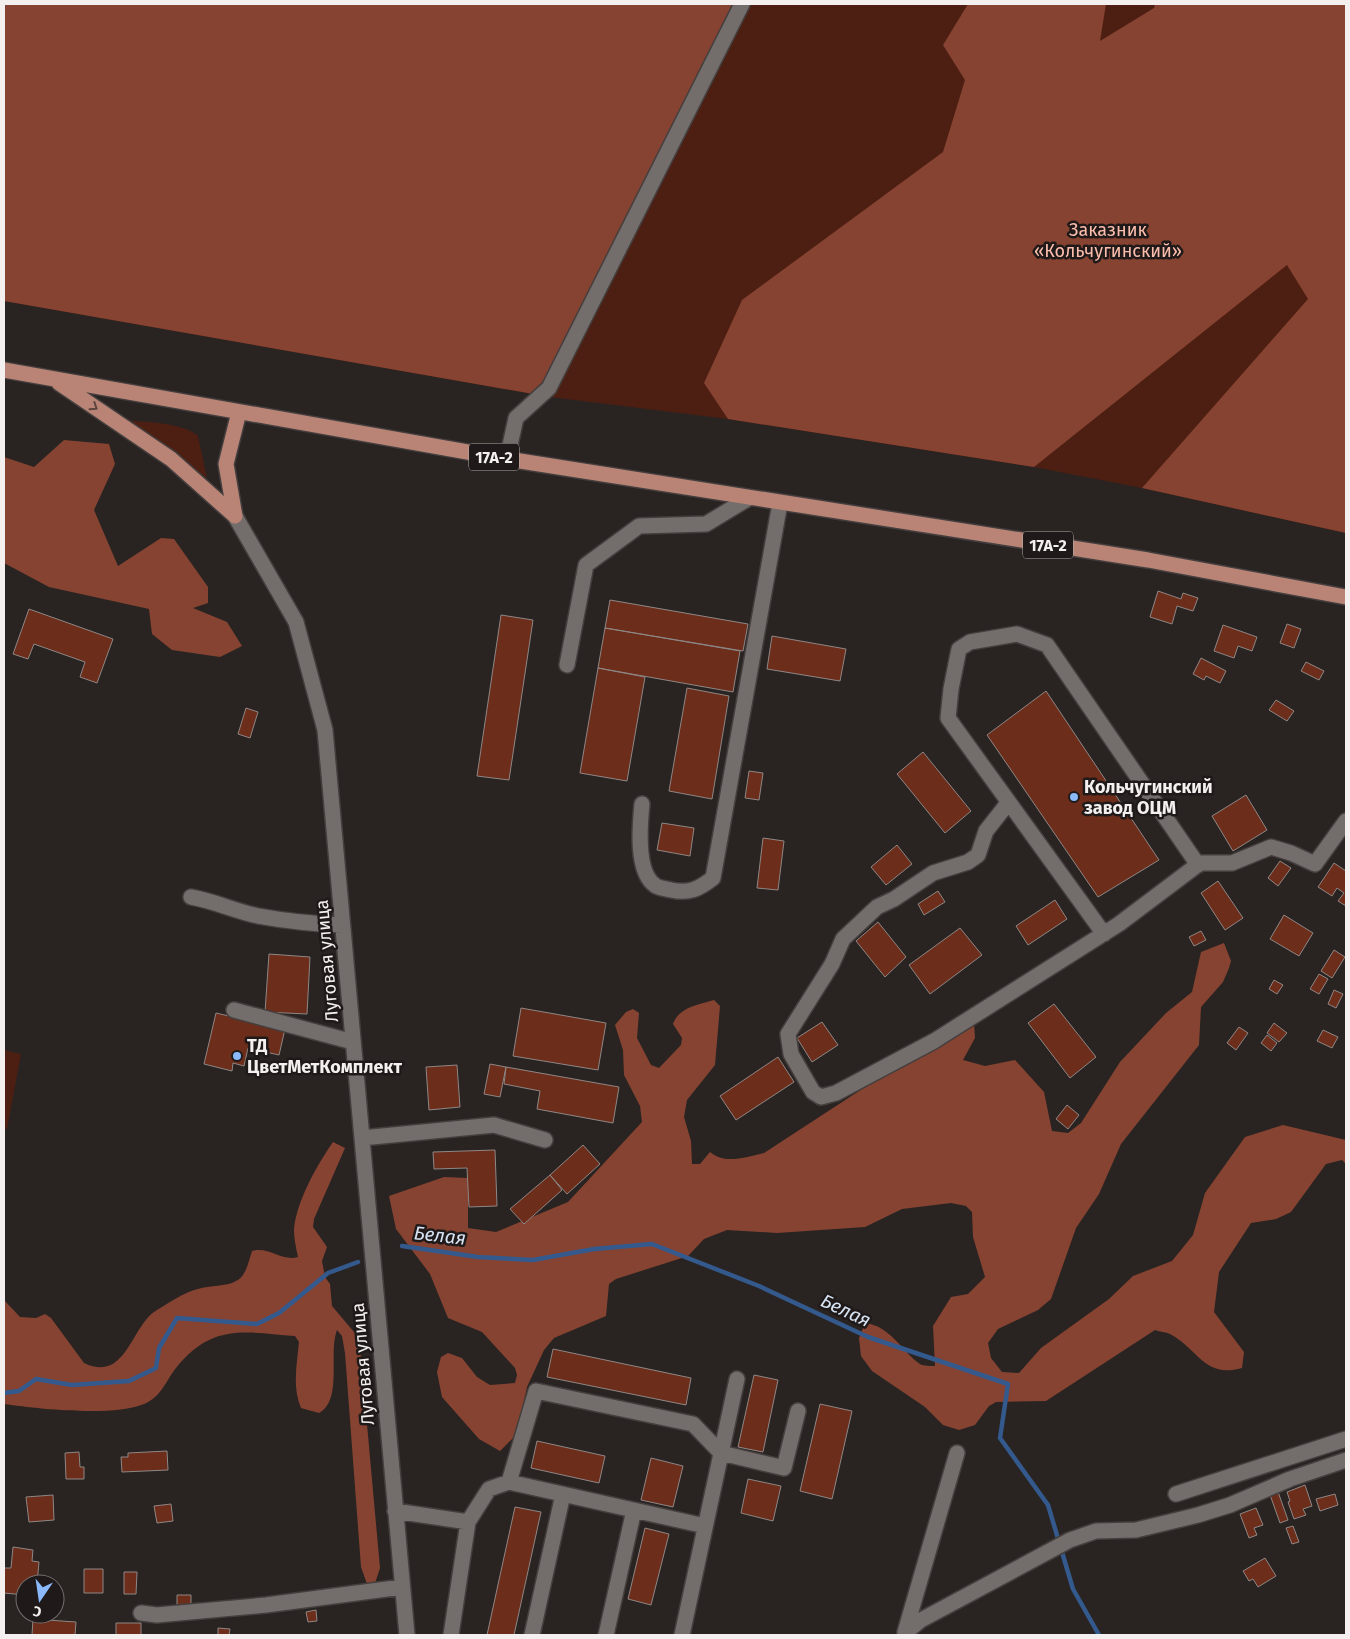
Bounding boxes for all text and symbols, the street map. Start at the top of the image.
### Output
park label: Заказник «Кольчугинский» [1034,219,1182,262]
one-way arrow [89,401,98,410]
road number: 17А-2 [469,444,519,471]
road number: 17А-2 [1023,532,1073,558]
place label: Кольчугинский завод ОЦМ [1084,776,1213,819]
marker: Кольчугинский завод ОЦМ [1068,791,1080,803]
street label: Луговая улица [311,899,343,1023]
place label: ТД ЦветМетКомплект [247,1035,402,1078]
marker: ТД ЦветМетКомплект [231,1050,243,1062]
water label: Белая [413,1221,467,1250]
water label: Белая [817,1289,874,1332]
street label: Луговая улица [347,1302,379,1426]
north arrow [15,1574,65,1624]
text: С [31,1602,43,1620]

